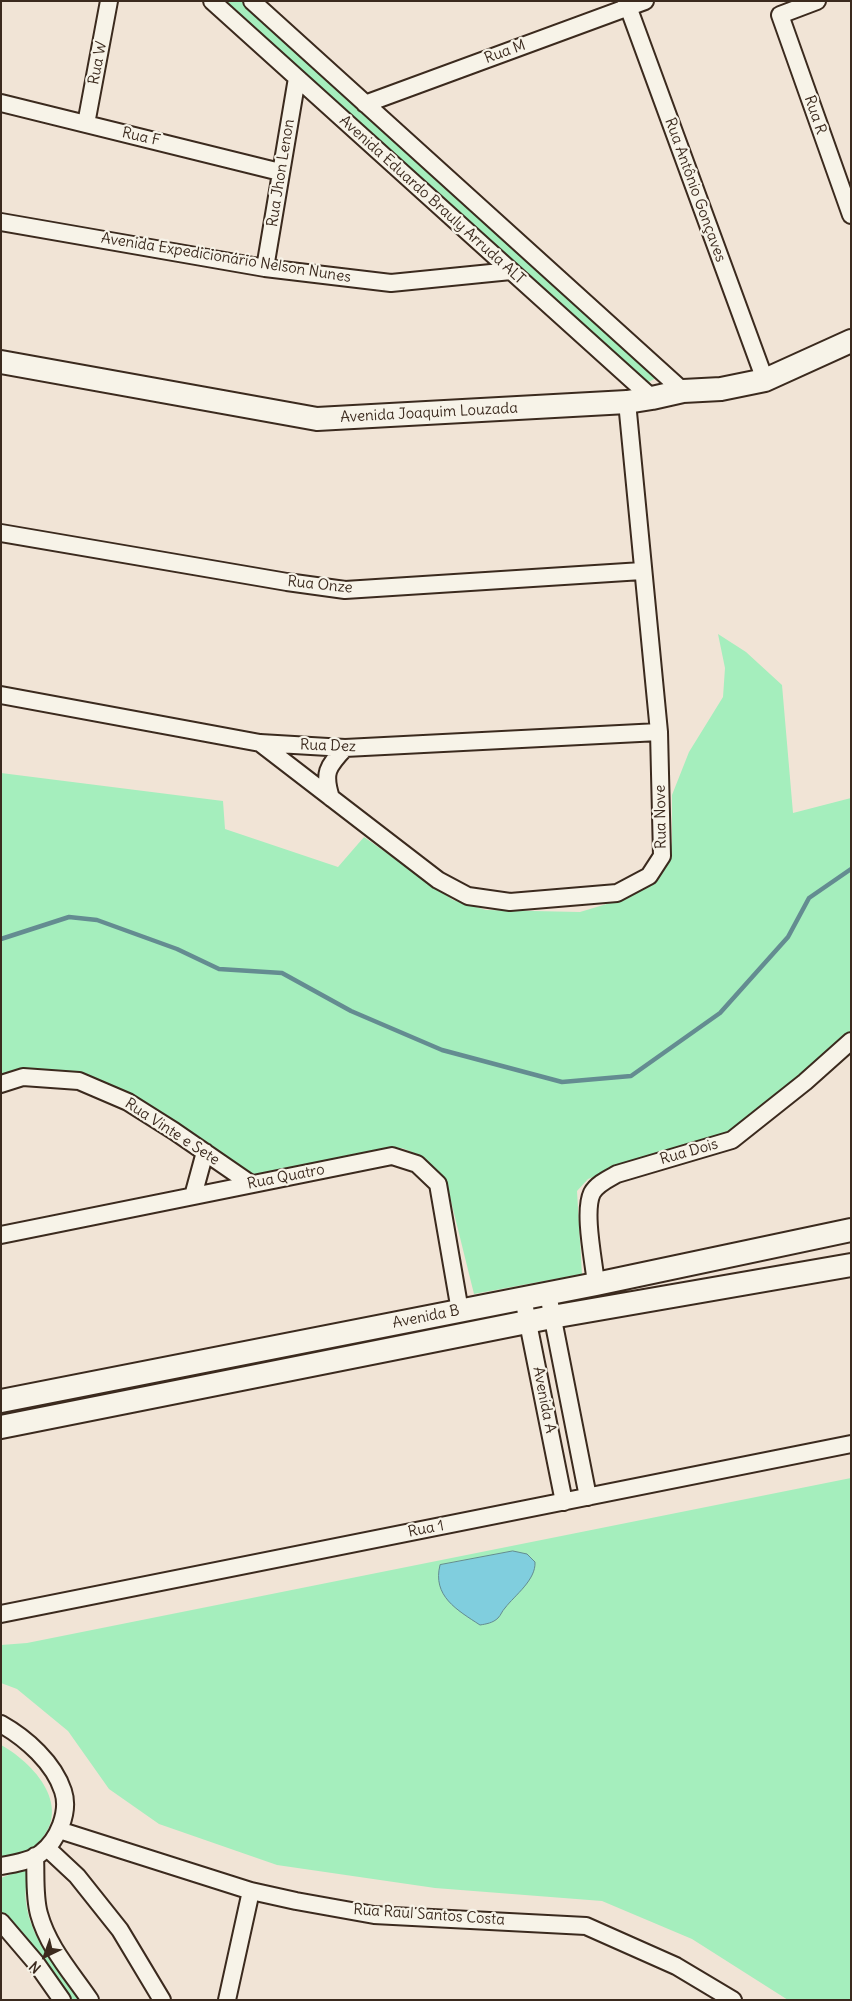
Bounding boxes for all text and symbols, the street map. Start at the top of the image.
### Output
street label: Rua M [482,36,528,68]
street label: Rua W [85,40,111,86]
street label: Rua R [800,93,830,137]
street label: Avenida Eduardo Brauly Arruda ALT [335,112,529,288]
street label: Rua Antônio Gonçaves [661,115,729,265]
street label: Rua Jhon Lenon [264,118,298,228]
street label: Rua F [120,124,162,150]
street label: Avenida Expedicionário Nelson Nunes [100,229,352,287]
street label: Avenida Joaquim Louzada [340,399,518,427]
street label: Rua Onze [286,573,354,597]
street label: Rua Dez [300,736,356,756]
street label: Rua Nove [651,785,671,849]
street label: Rua Vinte e Sete [121,1095,223,1169]
street label: Rua Dois [658,1135,720,1169]
street label: Rua Quatro [246,1161,326,1193]
street label: Avenida B [391,1302,461,1332]
street label: Avenida A [529,1365,559,1435]
street label: Rua 1 [406,1517,446,1541]
street label: Rua Raul Santos Costa [353,1901,505,1929]
north arrow [20,1931,70,1981]
text: N [25,1957,45,1977]

